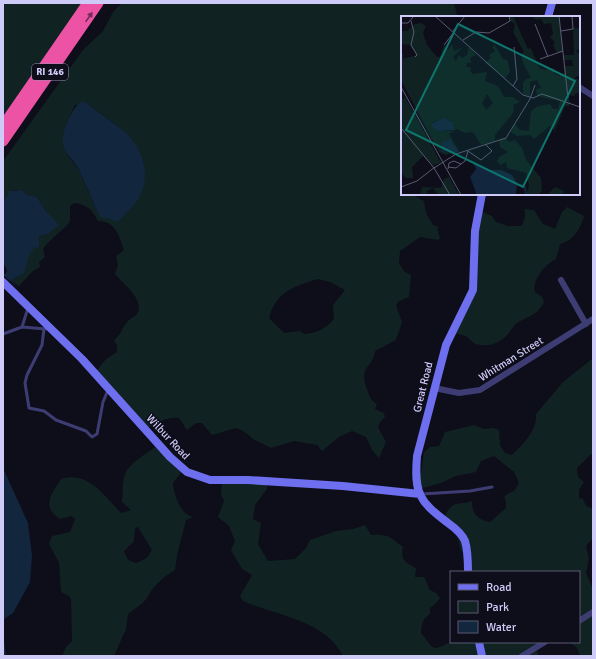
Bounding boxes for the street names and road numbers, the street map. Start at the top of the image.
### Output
road number: RI 146 [32,64,68,80]
street label: Whitman Street [476,334,546,384]
street label: Great Road [410,360,436,414]
street label: Wilbur Road [144,412,192,463]

